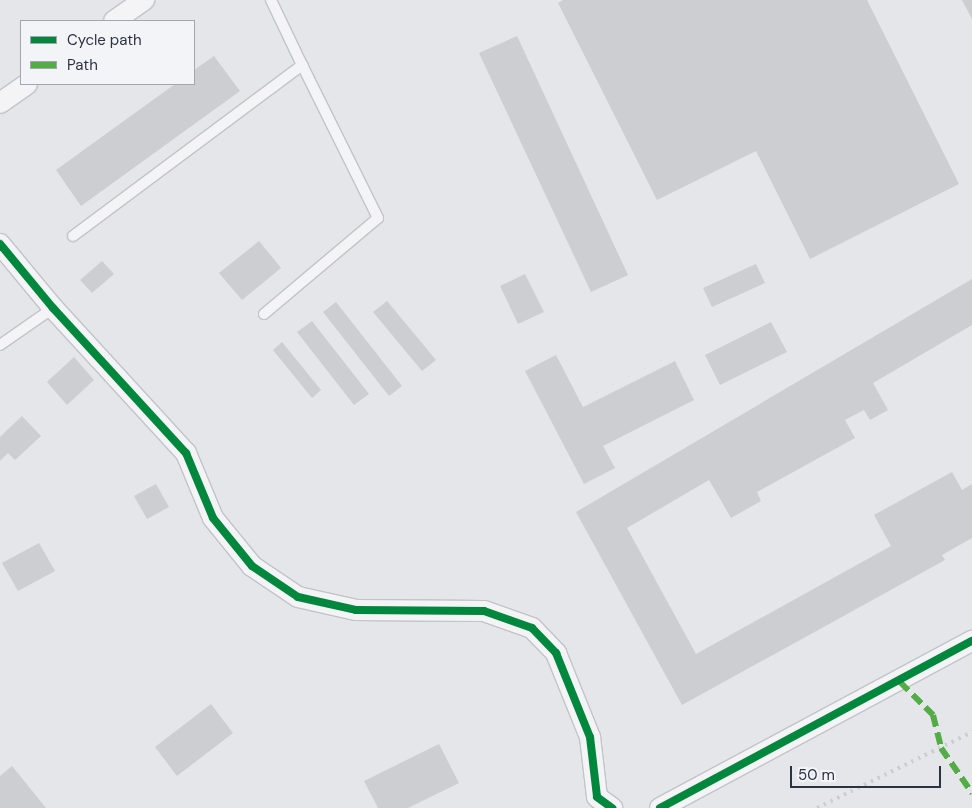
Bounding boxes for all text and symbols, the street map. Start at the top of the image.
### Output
legend [20,20,195,85]
text: Cycle path [67,30,142,50]
text: Path [67,55,98,75]
scale bar [792,756,943,788]
text: 50 m [798,765,835,785]

